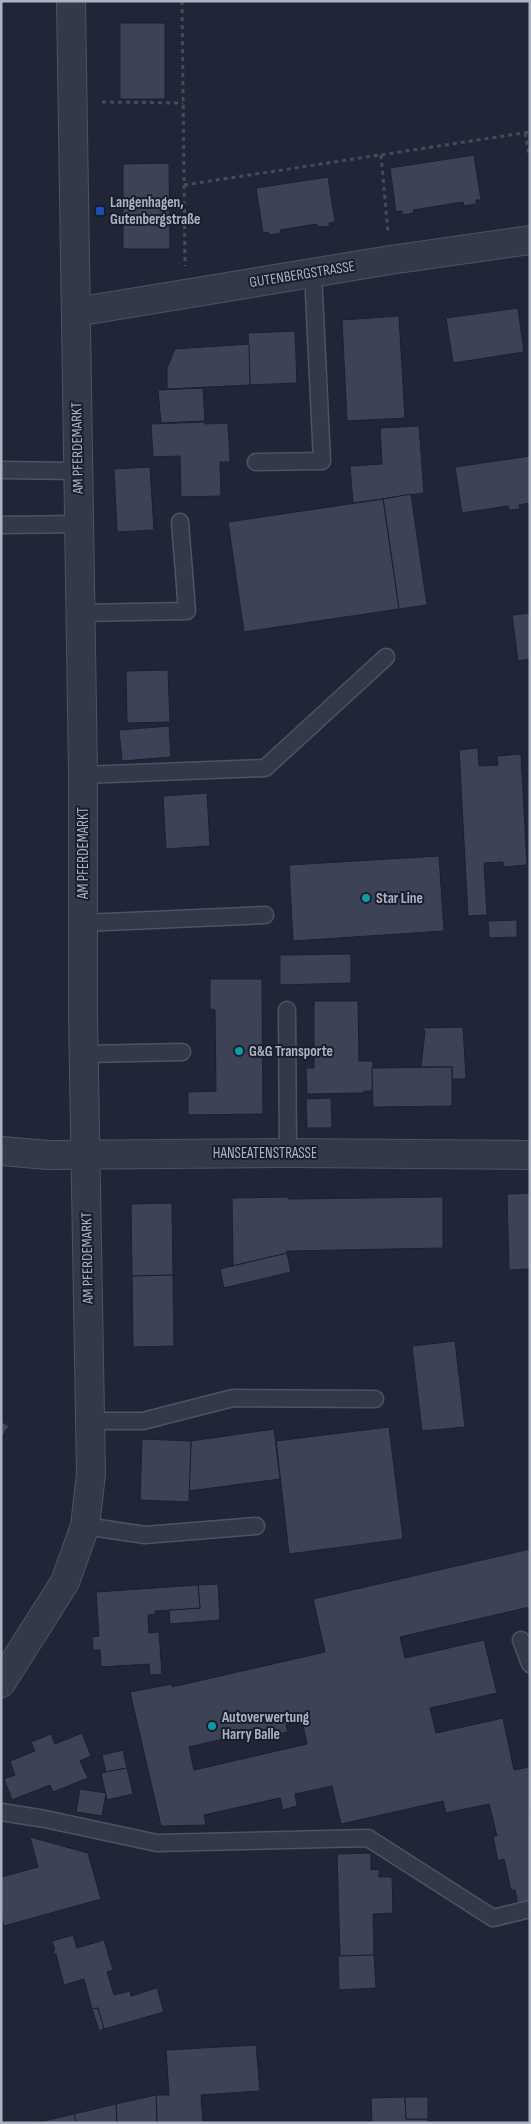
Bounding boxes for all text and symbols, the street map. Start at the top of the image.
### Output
place label: Langenhagen, Gutenbergstraße [110,193,201,229]
marker: Langenhagen, Gutenbergstraße [94,205,106,217]
street label: GUTENBERGSTRASSE [248,257,356,292]
street label: AM PFERDEMARKT [67,402,88,495]
street label: AM PFERDEMARKT [74,807,93,900]
place label: Star Line [376,889,423,908]
marker: Star Line [360,892,372,904]
place label: G&G Transporte [249,1042,333,1061]
marker: G&G Transporte [233,1045,245,1057]
street label: HANSEATENSTRASSE [213,1144,317,1163]
street label: AM PFERDEMARKT [77,1212,98,1305]
place label: Autoverwertung Harry Balle [221,1708,310,1744]
marker: Autoverwertung Harry Balle [206,1720,218,1732]

